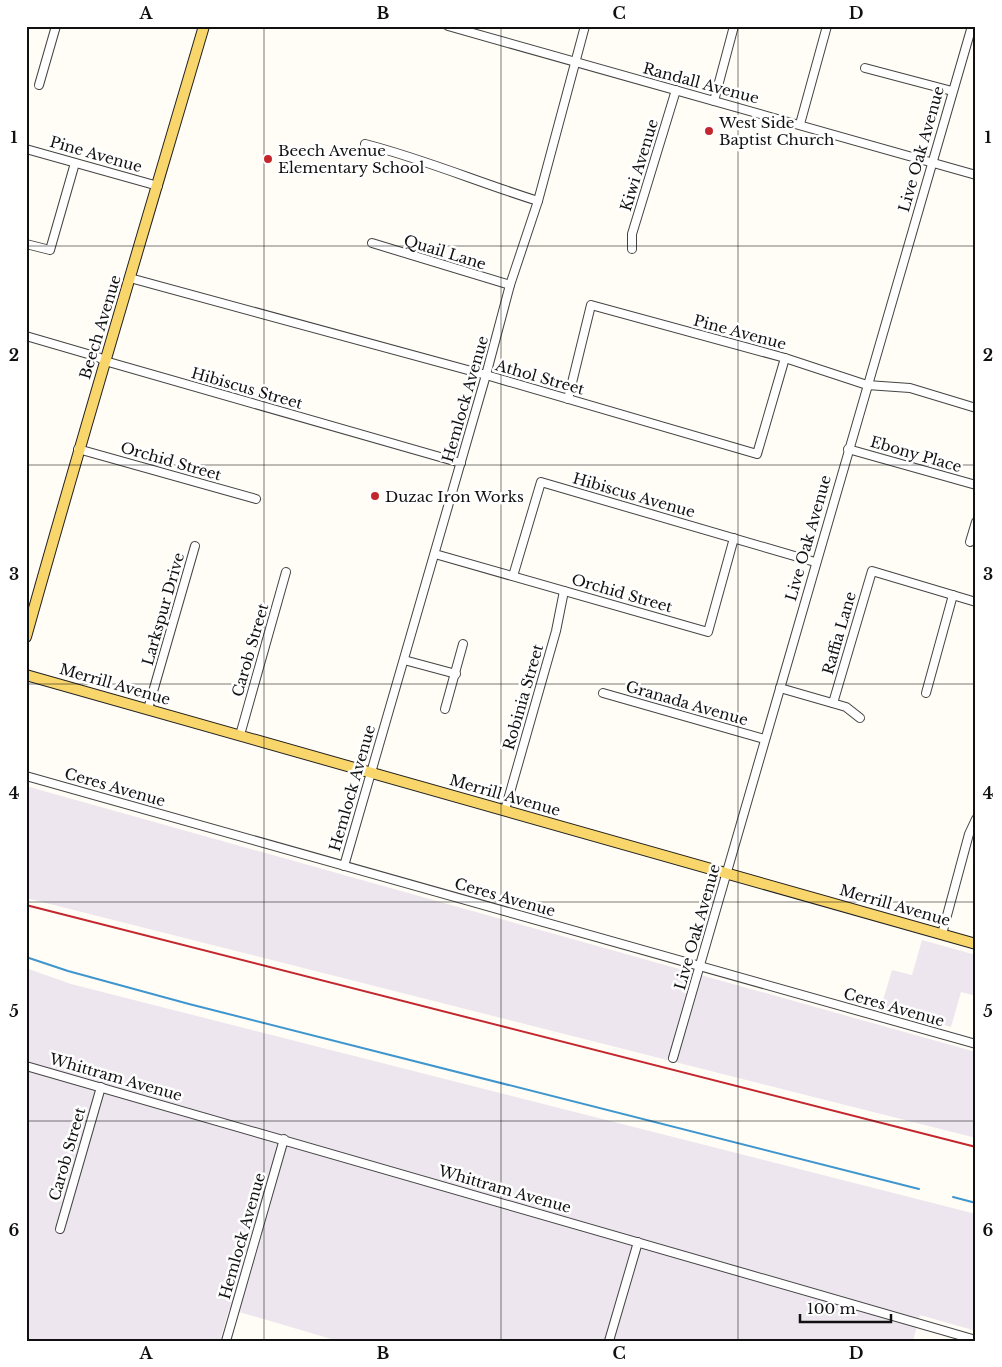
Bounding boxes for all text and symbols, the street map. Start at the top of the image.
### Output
text: A [139,3,154,23]
text: B [377,3,390,23]
text: C [612,3,626,23]
text: D [849,3,863,23]
street label: Randall Avenue [641,58,761,108]
street label: Live Oak Avenue [894,84,948,214]
place label: West Side Baptist Church [718,113,834,149]
street label: Kiwi Avenue [616,117,662,213]
marker: West Side Baptist Church [703,125,715,137]
text: 1 [11,127,18,147]
text: 1 [985,127,992,147]
street label: Pine Avenue [48,132,144,176]
place label: Beech Avenue Elementary School [278,141,425,177]
marker: Beech Avenue Elementary School [262,153,274,165]
street label: Quail Lane [402,230,488,274]
street label: Beech Avenue [75,273,125,381]
street label: Pine Avenue [692,311,788,353]
street label: Hemlock Avenue [438,334,492,464]
text: 2 [9,345,19,365]
text: 2 [983,345,993,365]
street label: Athol Street [492,355,587,399]
street label: Hibiscus Street [189,363,305,413]
street label: Ebony Place [868,432,964,476]
street label: Orchid Street [118,438,224,485]
street label: Hibiscus Avenue [571,468,697,522]
street label: Live Oak Avenue [781,473,835,603]
place label: Duzac Iron Works [385,487,524,506]
marker: Duzac Iron Works [369,490,381,502]
street label: Larkspur Drive [138,550,188,668]
text: 3 [9,564,19,584]
text: 3 [983,564,993,584]
street label: Orchid Street [569,570,675,617]
street label: Raffia Lane [818,589,860,677]
street label: Carob Street [228,601,273,699]
street label: Robinia Street [499,641,547,752]
street label: Merrill Avenue [57,659,173,709]
street label: Granada Avenue [624,676,750,730]
street label: Hemlock Avenue [325,723,379,853]
street label: Ceres Avenue [62,764,168,810]
street label: Merrill Avenue [447,770,563,820]
text: 4 [9,783,19,803]
text: 4 [983,783,993,803]
street label: Live Oak Avenue [670,862,724,992]
street label: Ceres Avenue [452,874,558,920]
street label: Merrill Avenue [837,880,953,930]
street label: Ceres Avenue [841,984,947,1030]
text: 5 [9,1001,19,1021]
text: 5 [983,1001,993,1021]
street label: Whittram Avenue [47,1049,185,1105]
street label: Carob Street [45,1105,90,1203]
street label: Whittram Avenue [436,1161,574,1217]
street label: Hemlock Avenue [215,1171,269,1301]
text: 6 [9,1220,20,1240]
text: 6 [983,1220,994,1240]
scale bar [800,1292,891,1324]
text: 100 m [807,1299,856,1318]
text: A [139,1343,154,1363]
text: B [377,1343,390,1363]
text: C [612,1343,626,1363]
text: D [849,1343,863,1363]

